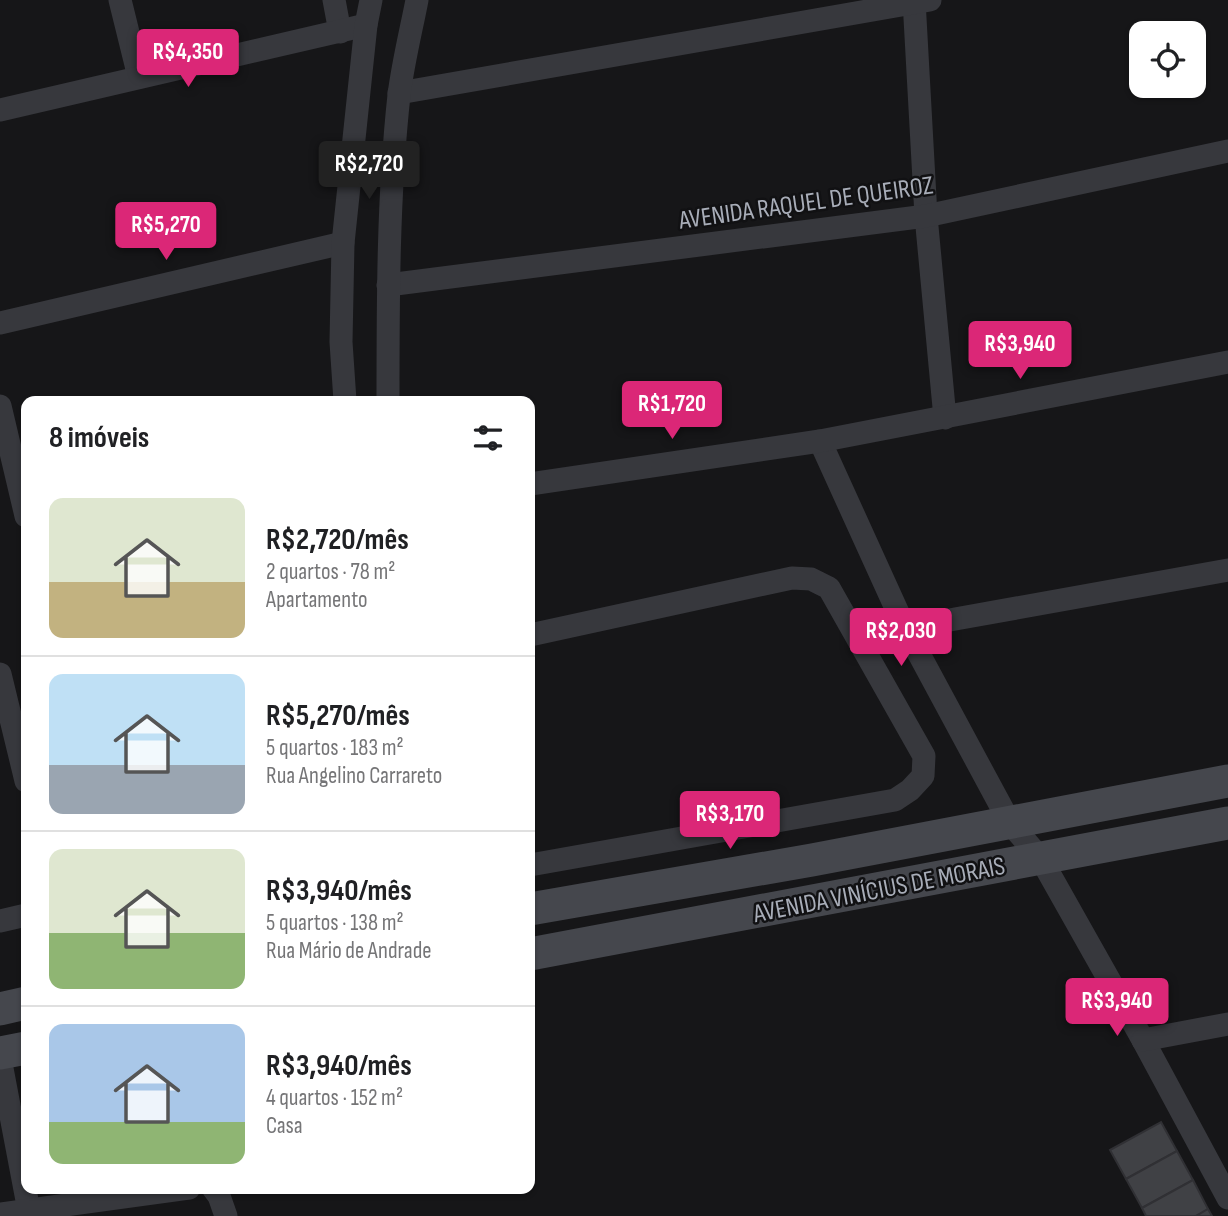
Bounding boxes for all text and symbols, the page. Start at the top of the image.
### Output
map controls [1129,21,1206,98]
button: locate [1129,21,1206,98]
pin: R$4,350 [123,29,253,89]
text: R$4,350 [153,38,223,66]
pin: R$2,720 [304,142,434,201]
text: R$2,720 [335,150,403,178]
street label: AVENIDA RAQUEL DE QUEIROZ [676,170,936,237]
pin: R$5,270 [101,202,231,262]
text: R$5,270 [131,211,201,239]
pin: R$3,940 [955,322,1085,381]
text: R$3,940 [985,330,1055,358]
pin: R$1,720 [607,382,737,441]
text: R$1,720 [638,390,706,418]
icon: filters [469,419,507,457]
text: 8 imóveis [49,420,149,456]
text: R$2,720/mês [266,522,409,558]
icon: home [105,526,189,610]
text: 2 quartos · 78 m² [266,558,395,586]
text: Apartamento [266,586,368,614]
pin: R$2,030 [836,608,966,668]
text: R$2,030 [866,617,936,645]
text: R$5,270/mês [266,698,410,734]
icon: home [105,702,189,786]
text: 5 quartos · 183 m² [266,734,404,762]
text: Rua Angelino Carrareto [266,762,442,790]
pin: R$3,170 [665,792,795,851]
text: R$3,170 [696,800,764,828]
street label: AVENIDA VINÍCIUS DE MORAIS [750,851,1008,930]
text: R$3,940/mês [266,873,412,909]
icon: home [105,877,189,961]
text: 5 quartos · 138 m² [266,909,404,937]
text: Rua Mário de Andrade [266,937,432,965]
pin: R$3,940 [1052,978,1182,1038]
text: R$3,940 [1082,987,1152,1015]
text: R$3,940/mês [266,1048,412,1084]
icon: home [105,1052,189,1136]
text: 4 quartos · 152 m² [266,1084,403,1112]
text: Casa [266,1112,303,1140]

